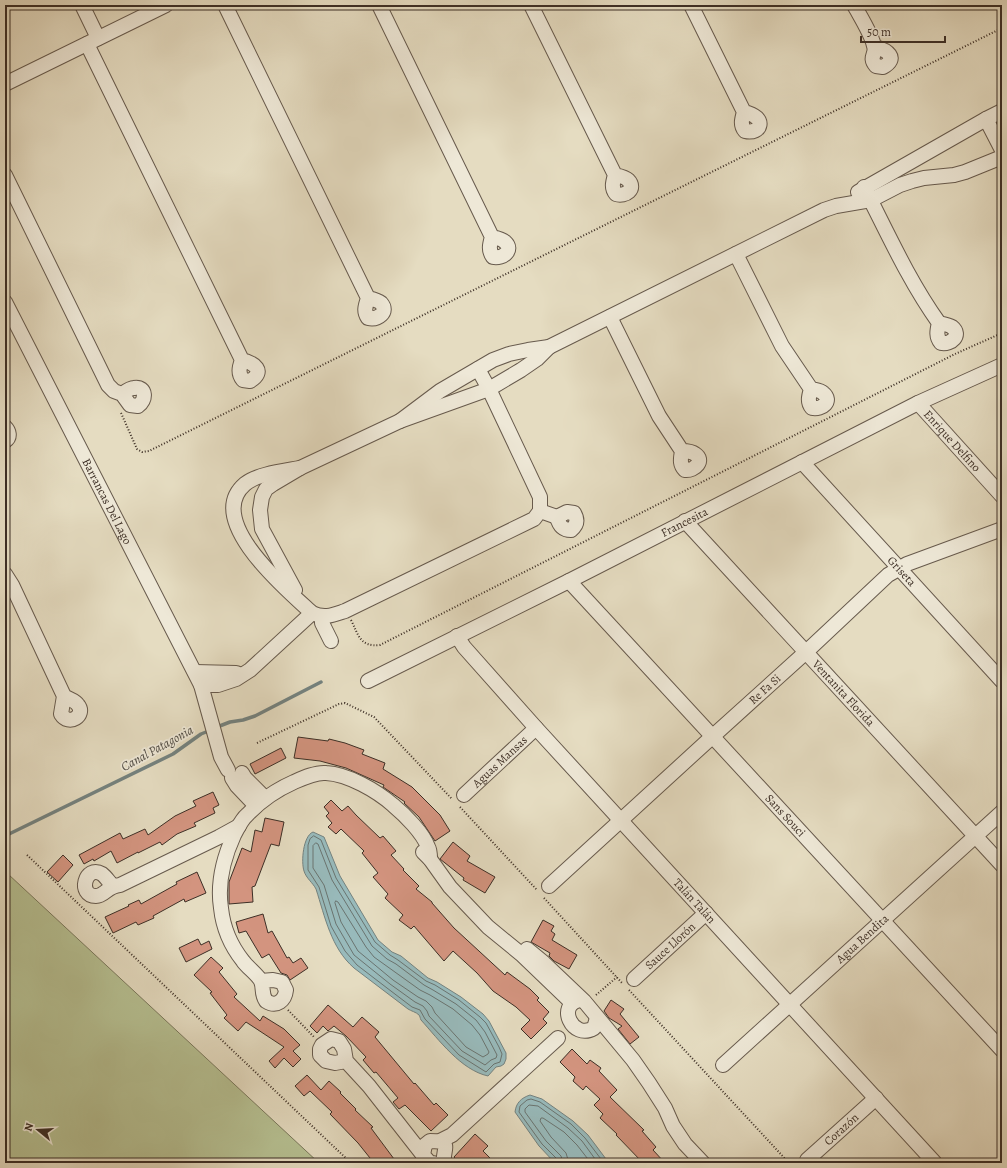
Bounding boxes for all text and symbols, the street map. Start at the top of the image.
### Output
scale bar [861,18,945,44]
text: 50 m [867,24,891,40]
street label: Enrique Delfino [920,406,984,475]
street label: Barrancas Del Lago [78,456,136,547]
street label: Francesita [658,503,711,541]
street label: Griseta [884,553,920,590]
street label: Ventanita Florida [808,656,879,730]
street label: Re Fa Si [745,671,784,708]
water label: Canal Patagonia [118,721,196,775]
street label: Aguas Mansas [468,732,531,792]
street label: Sans Souci [762,791,809,840]
street label: Talán Talán [670,875,720,927]
street label: Agua Bendita [832,910,892,967]
street label: Sauce Llorón [642,918,699,973]
street label: Corazón [820,1109,862,1149]
north arrow [18,1110,58,1150]
text: N [21,1121,37,1133]

